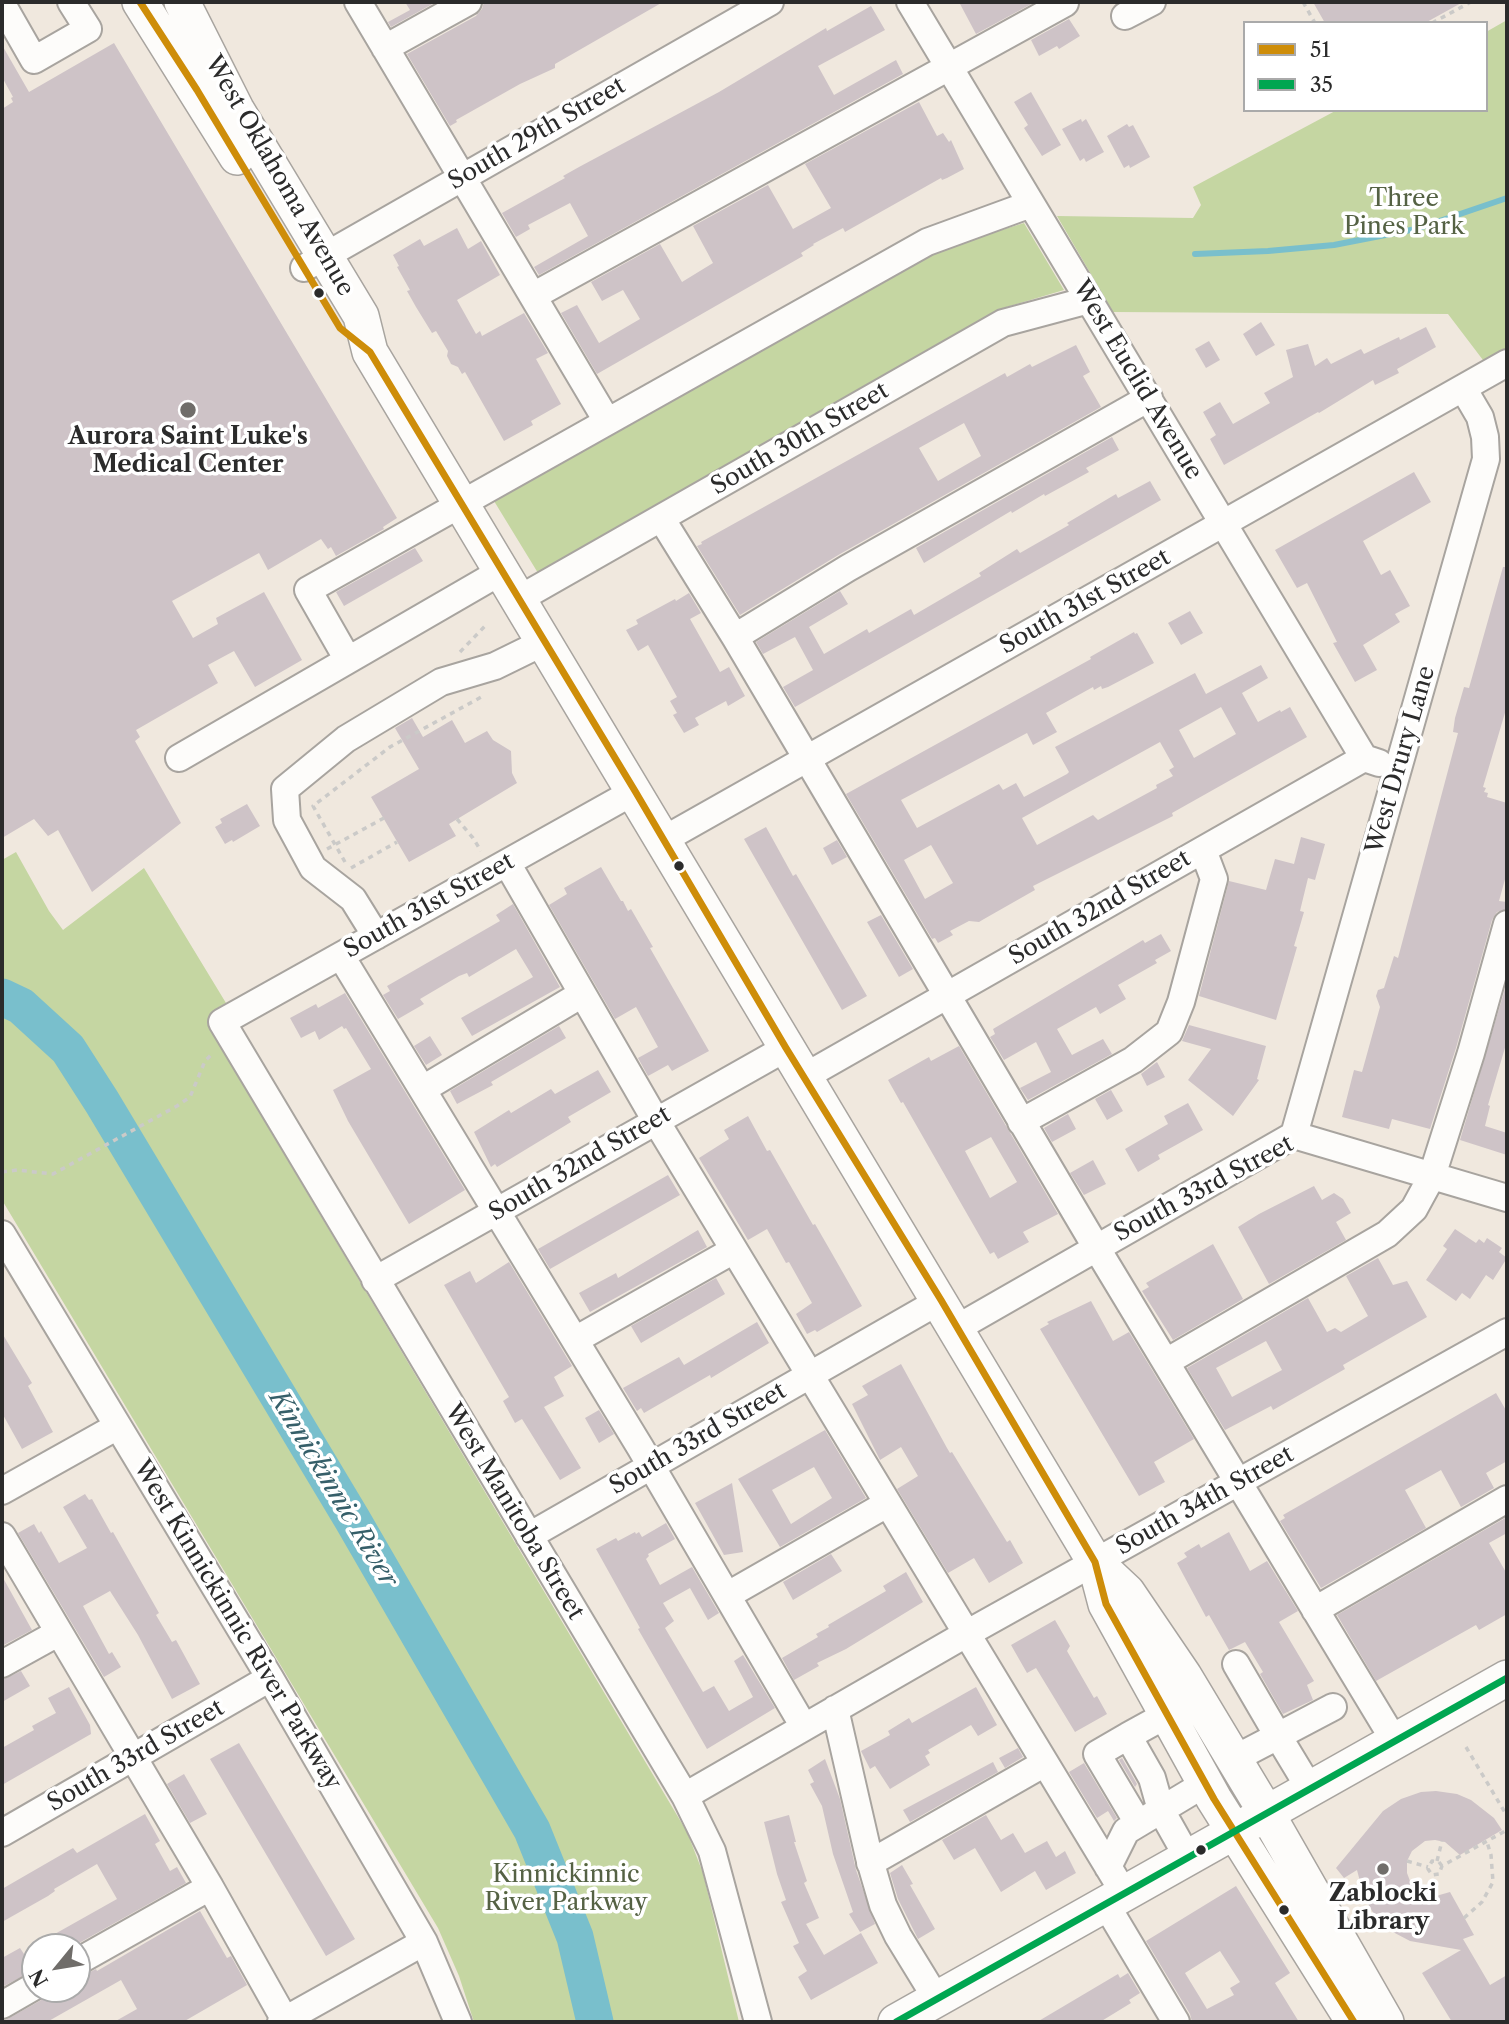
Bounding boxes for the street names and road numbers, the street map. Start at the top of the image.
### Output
street label: West Oklahoma Avenue [198,51,360,301]
street label: South 29th Street [443,72,631,196]
street label: West Euclid Avenue [1066,275,1208,485]
street label: South 30th Street [706,376,894,502]
street label: South 31st Street [995,543,1175,661]
street label: West Drury Lane [1360,663,1442,857]
street label: South 32nd Street [1004,844,1196,972]
street label: South 31st Street [339,847,519,965]
street label: South 32nd Street [484,1100,676,1228]
street label: South 33rd Street [1109,1130,1299,1248]
street label: South 33rd Street [605,1377,791,1501]
street label: West Manitoba Street [438,1399,590,1625]
street label: South 34th Street [1111,1440,1299,1562]
street label: West Kinnickinnic River Parkway [127,1455,347,1795]
street label: South 33rd Street [43,1694,229,1818]

